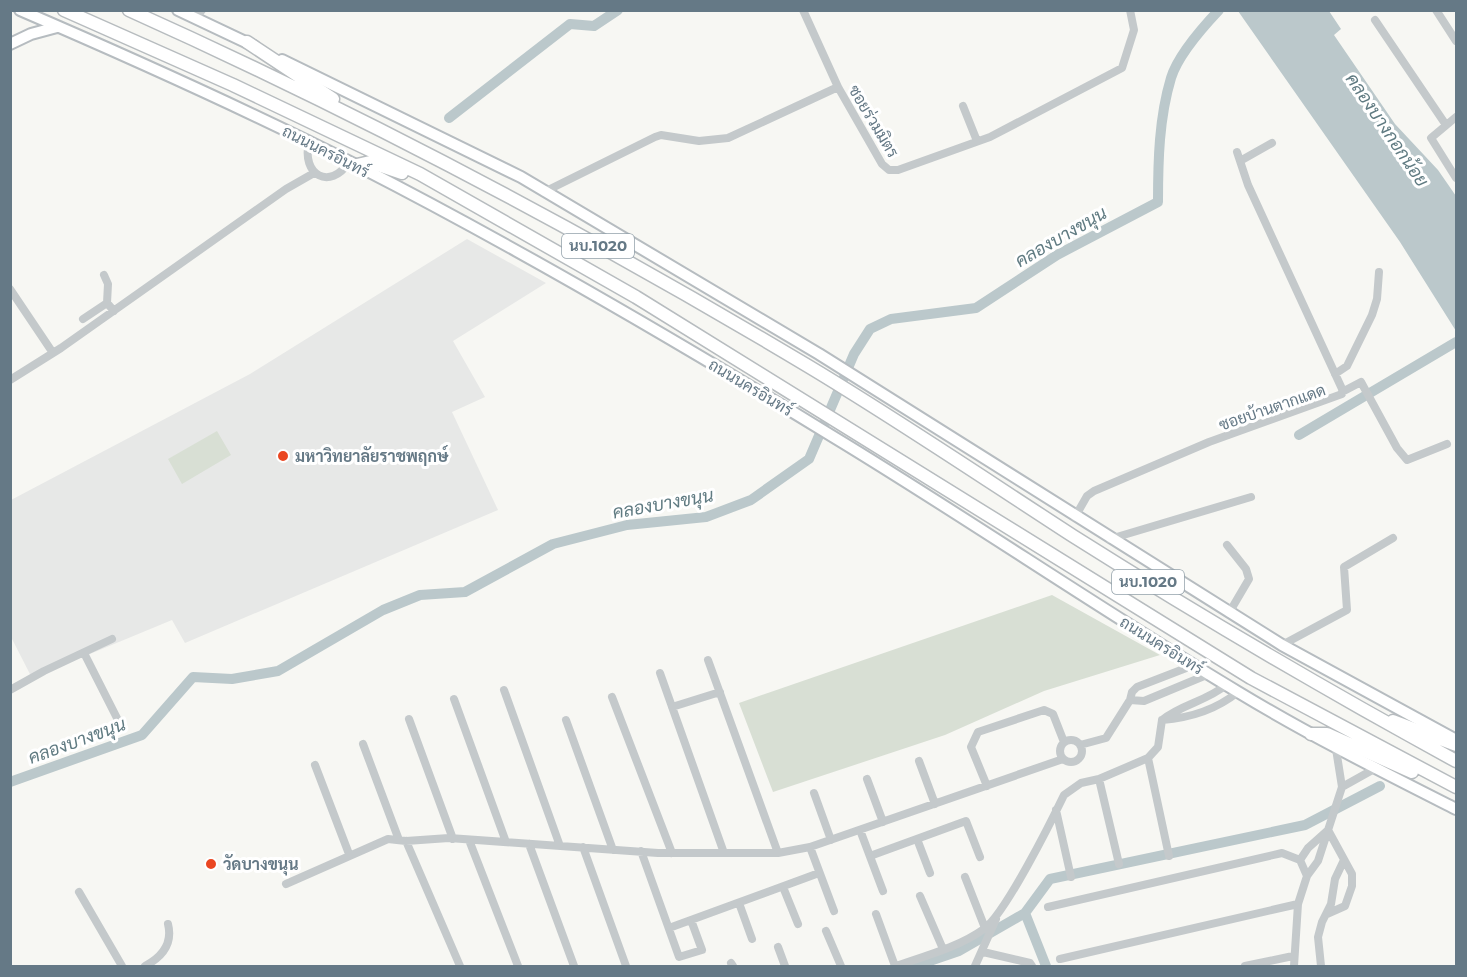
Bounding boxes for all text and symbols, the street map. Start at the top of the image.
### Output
water label: คลองบางกอกน้อย [1341,68,1434,191]
street label: ซอยร่วมมิตร [844,81,904,161]
street label: ถนนนครอินทร์ [279,119,374,182]
water label: คลองบางขนุน [1011,202,1112,273]
road number: นบ.1020 [562,234,634,258]
street label: ถนนนครอินทร์ [705,352,798,420]
street label: ซอยบ้านตากแดด [1216,379,1328,435]
place label: มหาวิทยาลัยราชพฤกษ์ [295,445,449,466]
marker: มหาวิทยาลัยราชพฤกษ์ [276,449,290,463]
water label: คลองบางขนุน [611,484,716,525]
road number: นบ.1020 [1112,570,1184,594]
street label: ถนนนครอินทร์ [1116,610,1209,679]
water label: คลองบางขนุน [25,713,130,770]
place label: วัดบางขนุน [223,854,299,876]
marker: วัดบางขนุน [204,857,218,871]

